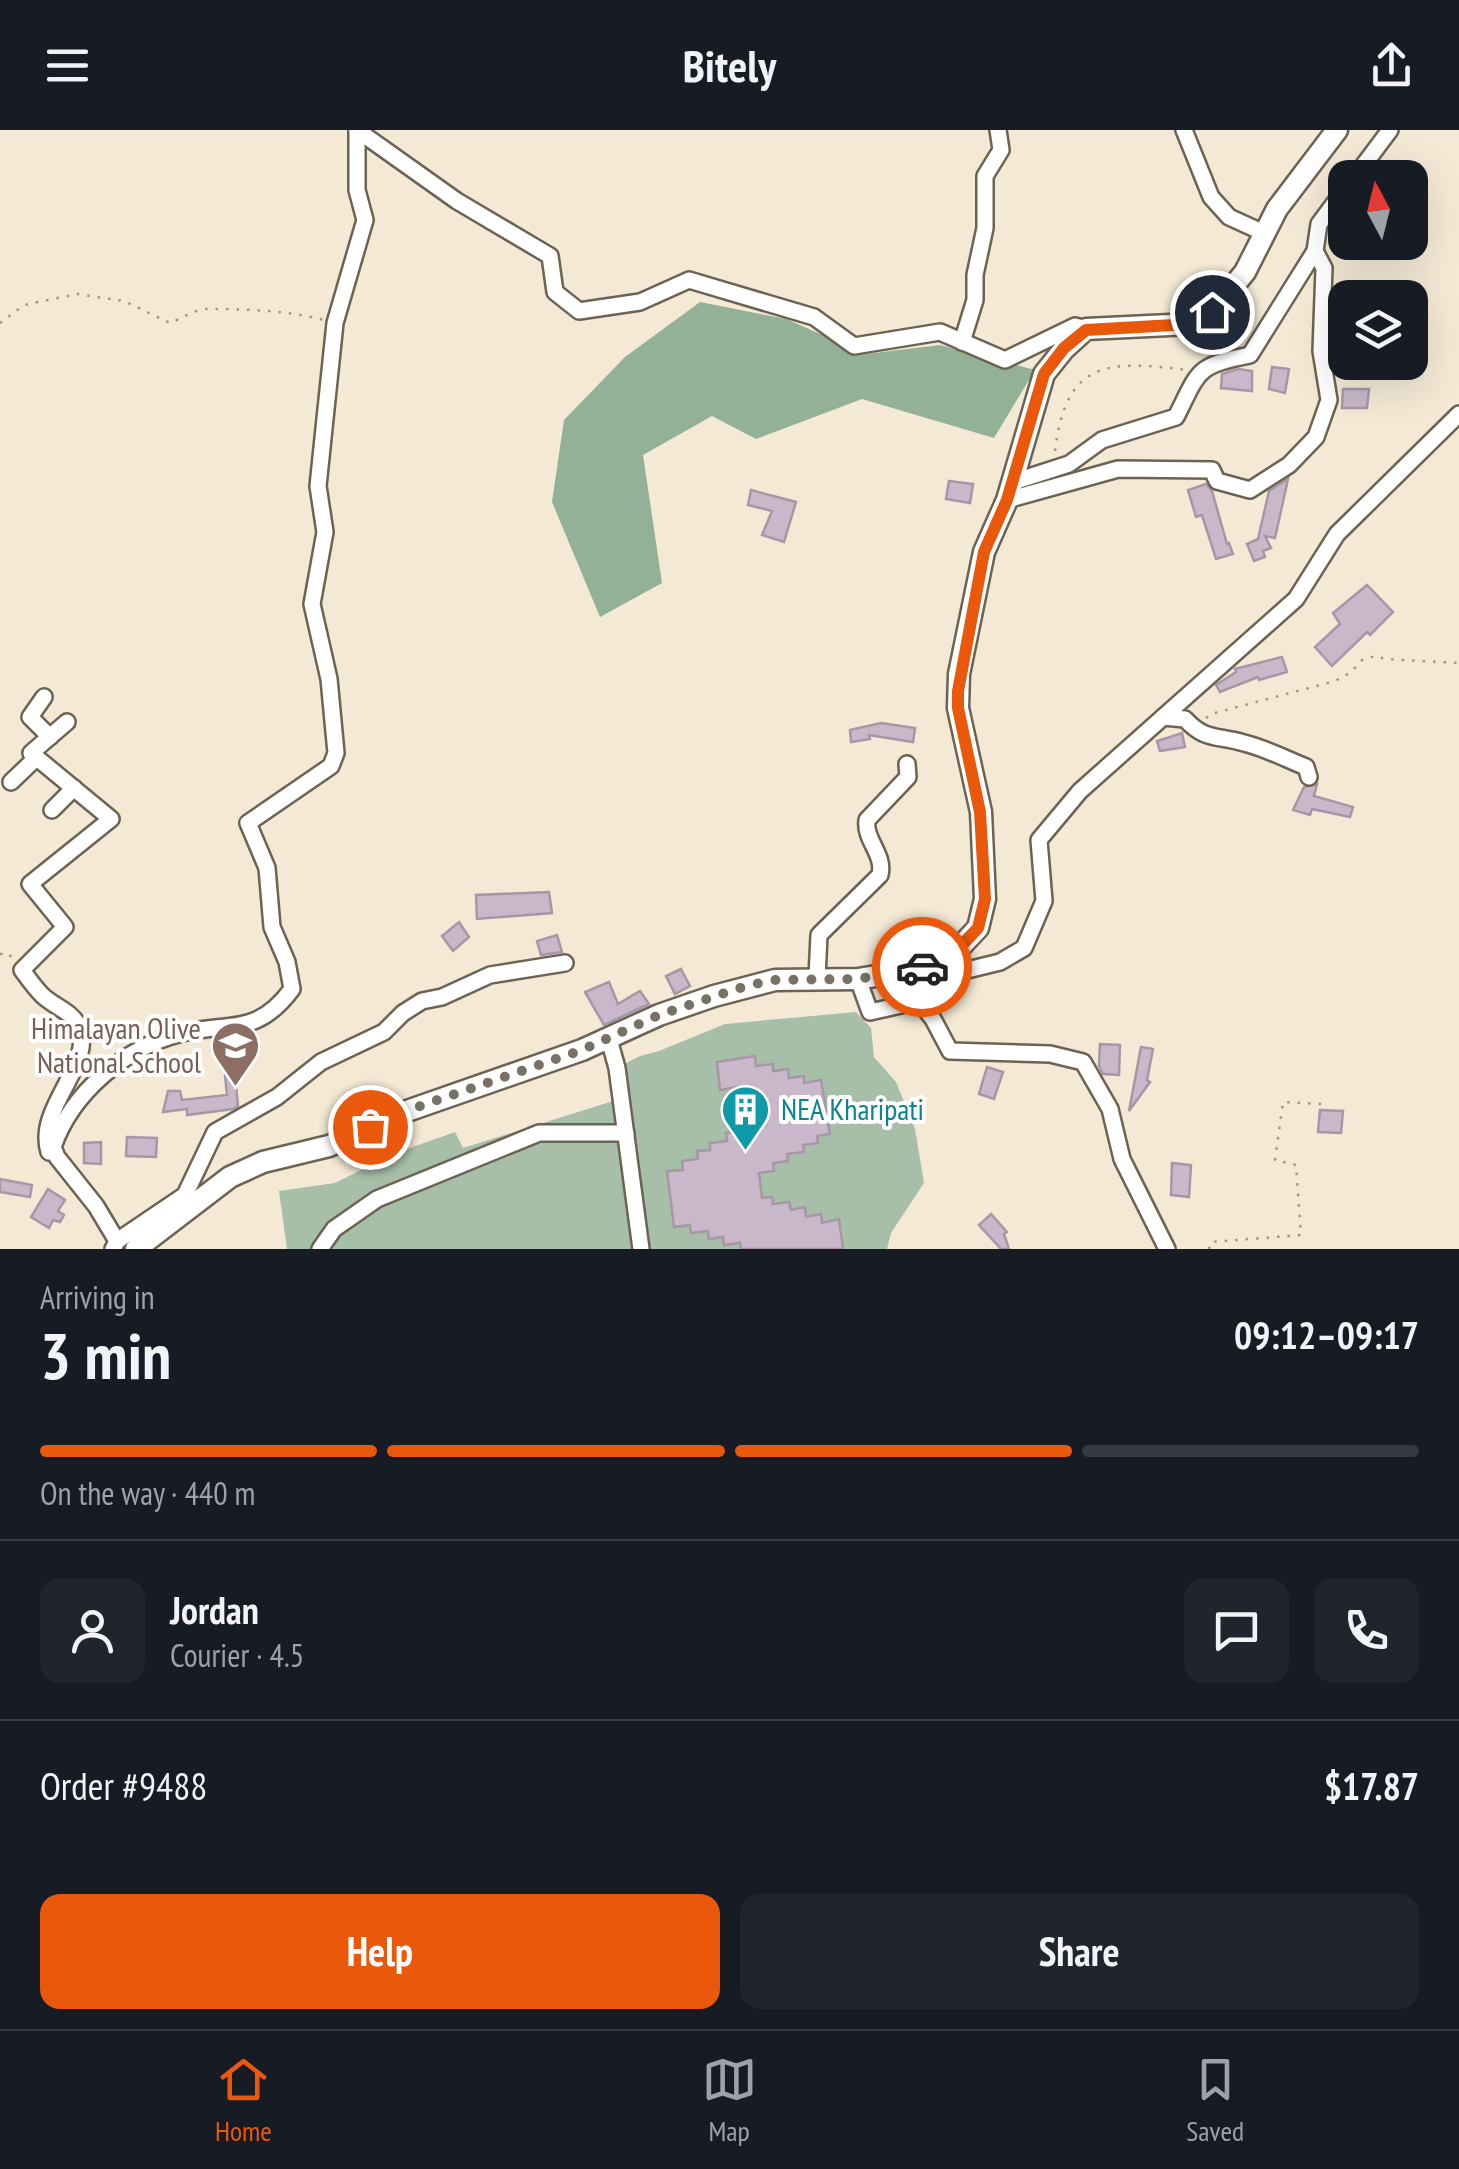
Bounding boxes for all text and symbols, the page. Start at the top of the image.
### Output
text: Bitely [683,36,776,94]
icon: menu [40,38,95,93]
icon: share [1364,38,1419,93]
north arrow [1328,160,1428,260]
map controls [1328,160,1428,380]
pin [1170,270,1255,355]
button: layers [1328,280,1428,380]
icon: home [1185,285,1240,340]
courier [872,917,972,1017]
icon: car [895,940,950,995]
place label: Himalayan Olive National School [31,1008,201,1081]
school or university icon: Himalayan Olive National School [210,1020,262,1088]
building icon: NEA Kharipati [720,1084,772,1152]
pin [328,1085,413,1170]
place label: NEA Kharipati [781,1089,924,1128]
icon: bag [343,1100,398,1155]
text: Arriving in [40,1276,155,1318]
text: 09:12–09:17 [1234,1310,1419,1359]
text: 3 min [40,1313,171,1397]
text: On the way · 440 m [40,1472,255,1514]
button: person [40,1578,145,1683]
button: chat [1184,1578,1289,1683]
button: phone [1314,1578,1419,1683]
text: Jordan [170,1585,259,1634]
text: Courier · 4.5 [170,1634,304,1676]
text: Order #9488 [40,1761,207,1810]
text: $17.87 [1324,1761,1419,1810]
button: Help [40,1894,720,2009]
button: Share [740,1894,1419,2009]
tab: Home [215,2052,272,2149]
tab: Map [702,2052,757,2149]
tab: Saved [1186,2052,1244,2149]

